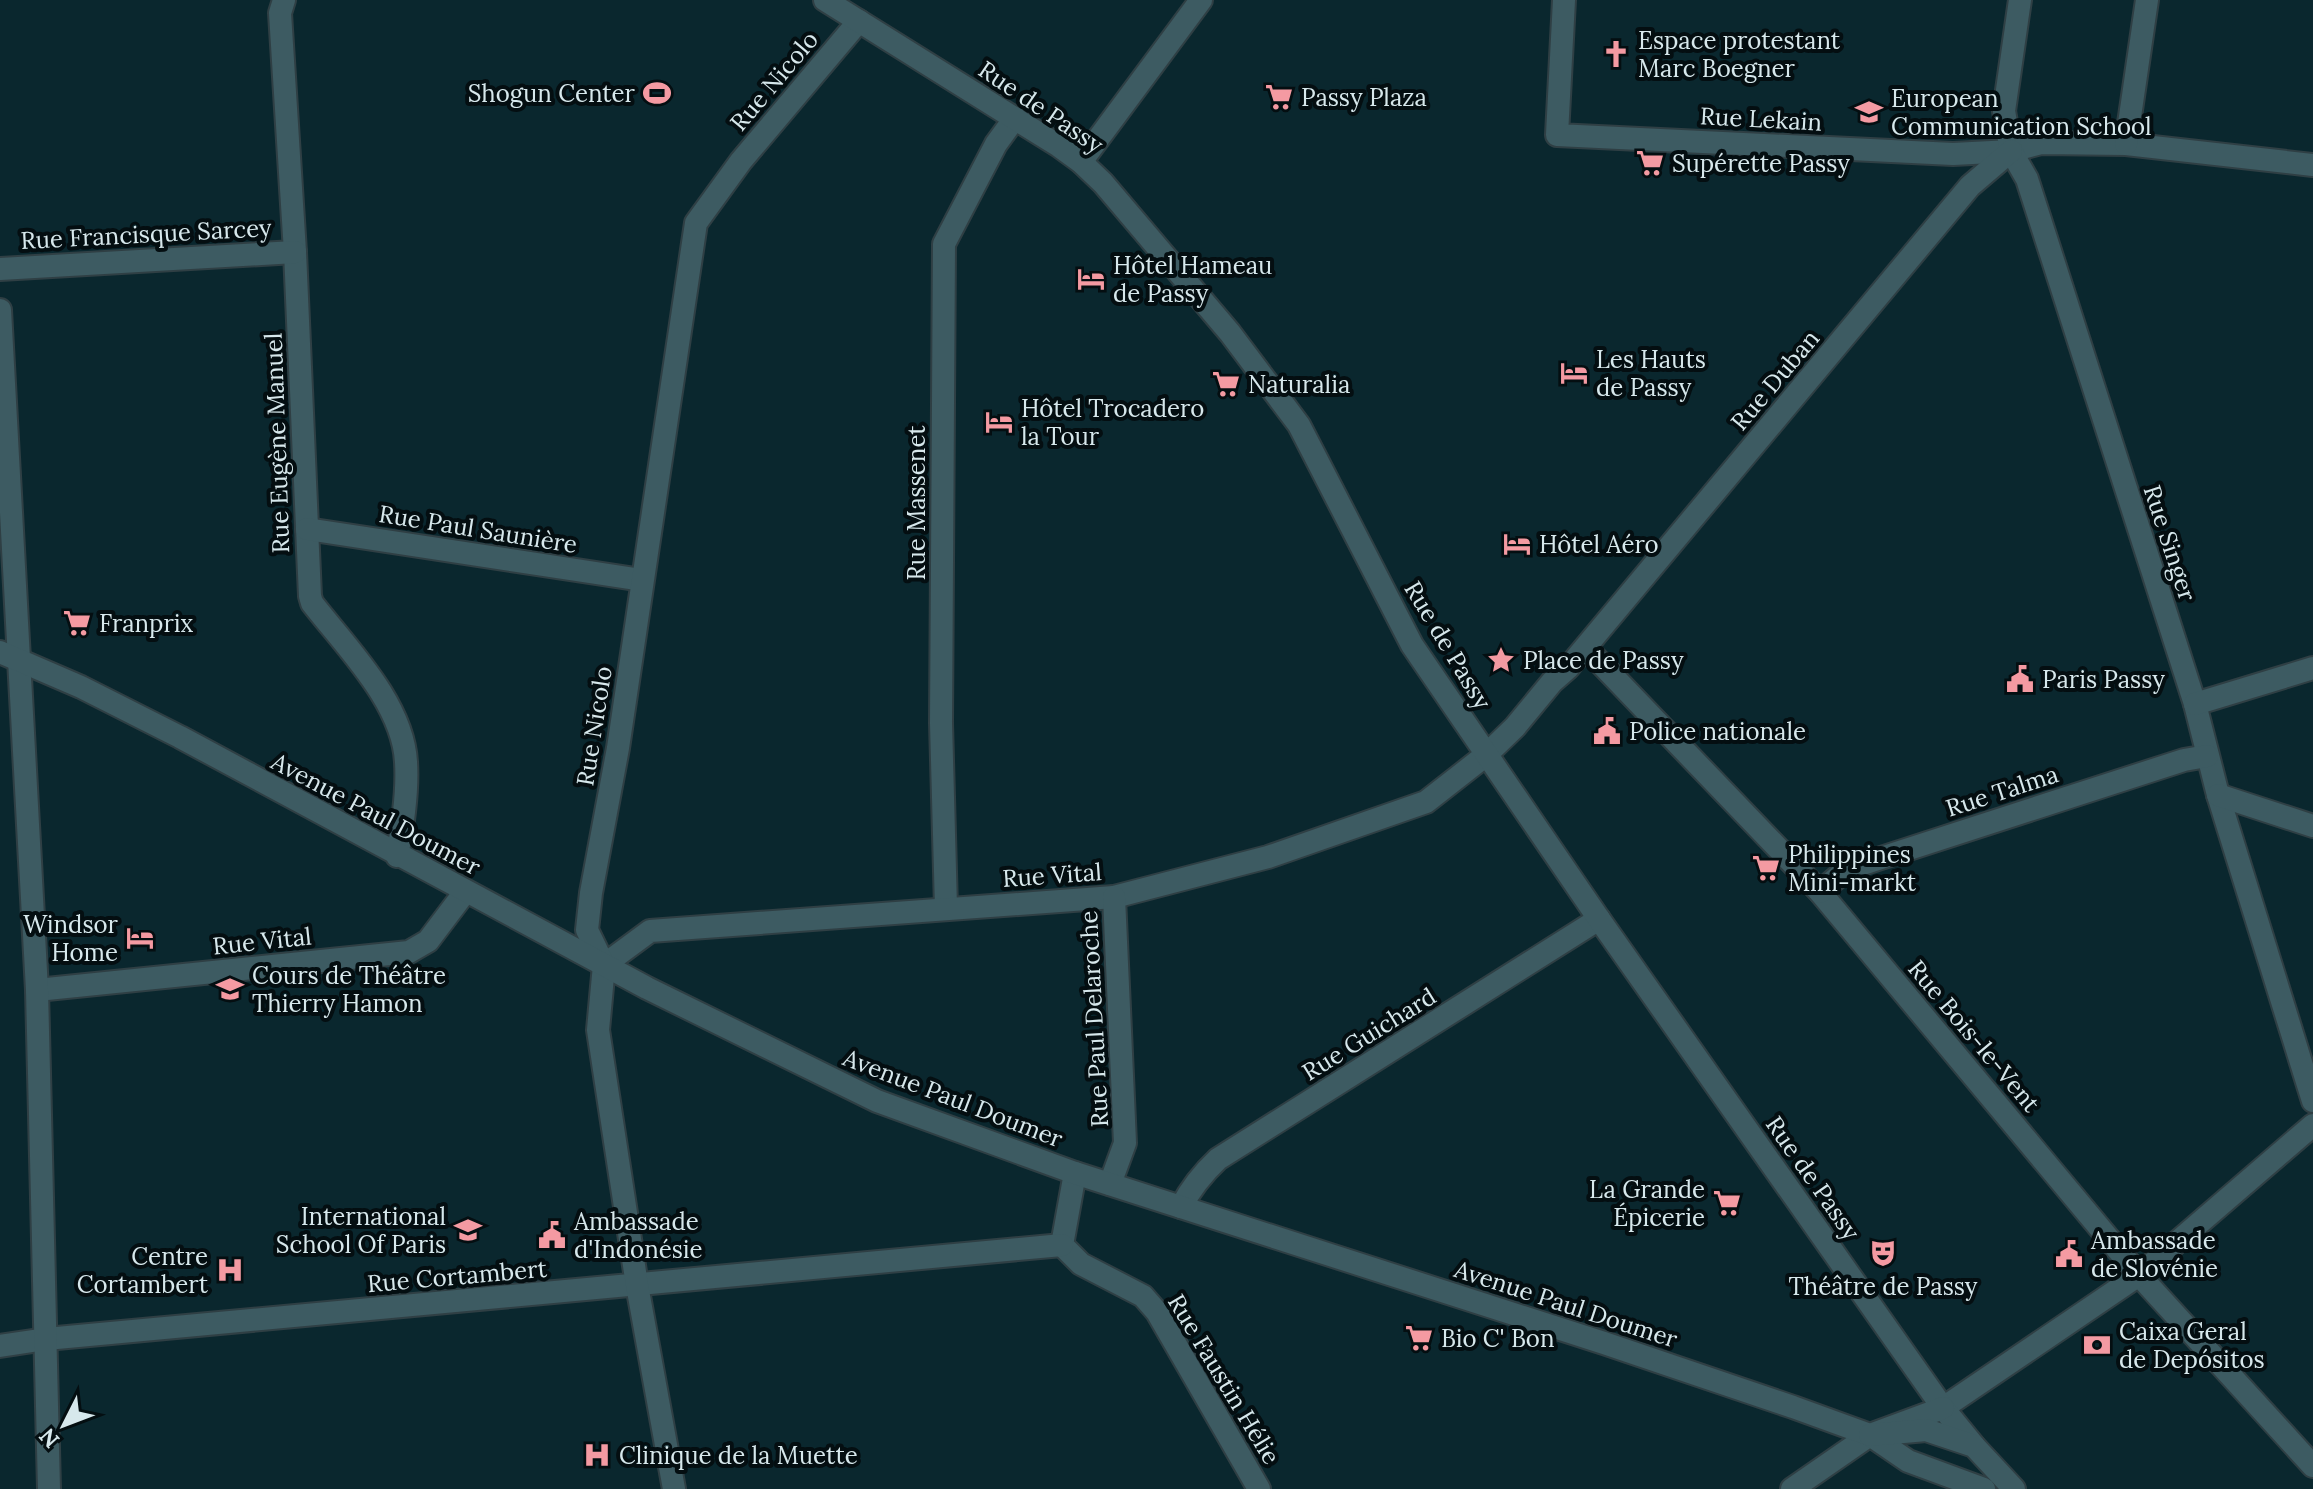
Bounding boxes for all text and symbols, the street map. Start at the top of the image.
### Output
street label: Rue Nicolo [723,25,825,137]
place label: Espace protestant Marc Boegner [1638,25,1841,84]
church icon: Espace protestant Marc Boegner [1601,39,1631,69]
street label: Rue de Passy [973,54,1110,160]
place label: Shogun Center [468,78,636,109]
sports icon: Shogun Center [642,78,672,108]
supermarket icon: Passy Plaza [1264,82,1294,112]
place label: Passy Plaza [1301,82,1427,113]
place label: European Communication School [1891,83,2152,142]
school or university icon: European Communication School [1854,97,1884,127]
street label: Rue Lekain [1699,100,1823,138]
supermarket icon: Supérette Passy [1635,148,1665,178]
place label: Supérette Passy [1672,148,1850,179]
street label: Rue Francisque Sarcey [20,212,273,256]
place label: Hôtel Hameau de Passy [1113,250,1272,309]
hotel icon: Hôtel Hameau de Passy [1076,264,1106,294]
street label: Rue Duban [1724,323,1826,437]
street label: Rue Eugène Manuel [258,332,296,554]
place label: Les Hauts de Passy [1596,344,1706,403]
hotel icon: Les Hauts de Passy [1559,358,1589,388]
supermarket icon: Naturalia [1211,369,1241,399]
place label: Naturalia [1248,369,1350,400]
place label: Hôtel Trocadero la Tour [1021,393,1204,452]
hotel icon: Hôtel Trocadero la Tour [984,407,1014,437]
street label: Rue Massenet [901,425,932,581]
street label: Rue Singer [2137,481,2203,605]
street label: Rue Paul Saunière [377,498,579,560]
hotel icon: Hôtel Aéro [1502,529,1532,559]
place label: Hôtel Aéro [1539,529,1659,560]
street label: Rue de Passy [1398,575,1499,715]
supermarket icon: Franprix [62,608,92,638]
place label: Franprix [99,608,194,639]
place icon: Place de Passy [1486,645,1516,675]
place label: Place de Passy [1523,645,1684,676]
street label: Rue Nicolo [569,664,619,788]
public building icon: Paris Passy [2005,664,2035,694]
place label: Paris Passy [2042,664,2165,695]
public building icon: Police nationale [1592,716,1622,746]
place label: Police nationale [1629,716,1806,747]
street label: Avenue Paul Doumer [265,745,487,883]
street label: Rue Talma [1942,758,2062,824]
place label: Philippines Mini-markt [1788,839,1917,898]
supermarket icon: Philippines Mini-markt [1751,853,1781,883]
street label: Rue Vital [1001,856,1103,894]
place label: Windsor Home [23,909,119,968]
street label: Rue Paul Delaroche [1073,910,1115,1128]
street label: Rue Vital [211,920,313,962]
hotel icon: Windsor Home [125,923,155,953]
street label: Rue Bois-le-Vent [1901,954,2047,1119]
place label: Cours de Théâtre Thierry Hamon [252,960,446,1019]
school or university icon: Cours de Théâtre Thierry Hamon [215,974,245,1004]
street label: Rue Guichard [1296,981,1442,1087]
street label: Avenue Paul Doumer [838,1041,1068,1154]
street label: Rue de Passy [1759,1110,1867,1246]
place label: La Grande Épicerie [1589,1174,1705,1233]
supermarket icon: La Grande Épicerie [1712,1188,1742,1218]
place label: International School Of Paris [276,1201,446,1260]
place label: Ambassade d'Indonésie [573,1206,703,1265]
school or university icon: International School Of Paris [453,1215,483,1245]
public building icon: Ambassade d'Indonésie [537,1220,567,1250]
place label: Ambassade de Slovénie [2090,1225,2218,1284]
theatre icon: Théâtre de Passy [1868,1238,1898,1268]
public building icon: Ambassade de Slovénie [2054,1239,2084,1269]
place label: Centre Cortambert [77,1241,209,1300]
street label: Rue Cortambert [366,1253,549,1299]
street label: Avenue Paul Doumer [1450,1253,1682,1355]
hospital icon: Centre Cortambert [215,1255,245,1285]
place label: Théâtre de Passy [1788,1271,1978,1302]
street label: Rue Faustin Hélie [1161,1288,1287,1470]
place label: Caixa Geral de Depósitos [2119,1316,2265,1375]
supermarket icon: Bio C' Bon [1404,1323,1434,1353]
place label: Bio C' Bon [1441,1323,1554,1354]
bank icon: Caixa Geral de Depósitos [2082,1330,2112,1360]
north arrow [24,1385,104,1465]
text: N [33,1423,65,1454]
hospital icon: Clinique de la Muette [582,1440,612,1470]
place label: Clinique de la Muette [619,1440,858,1471]

